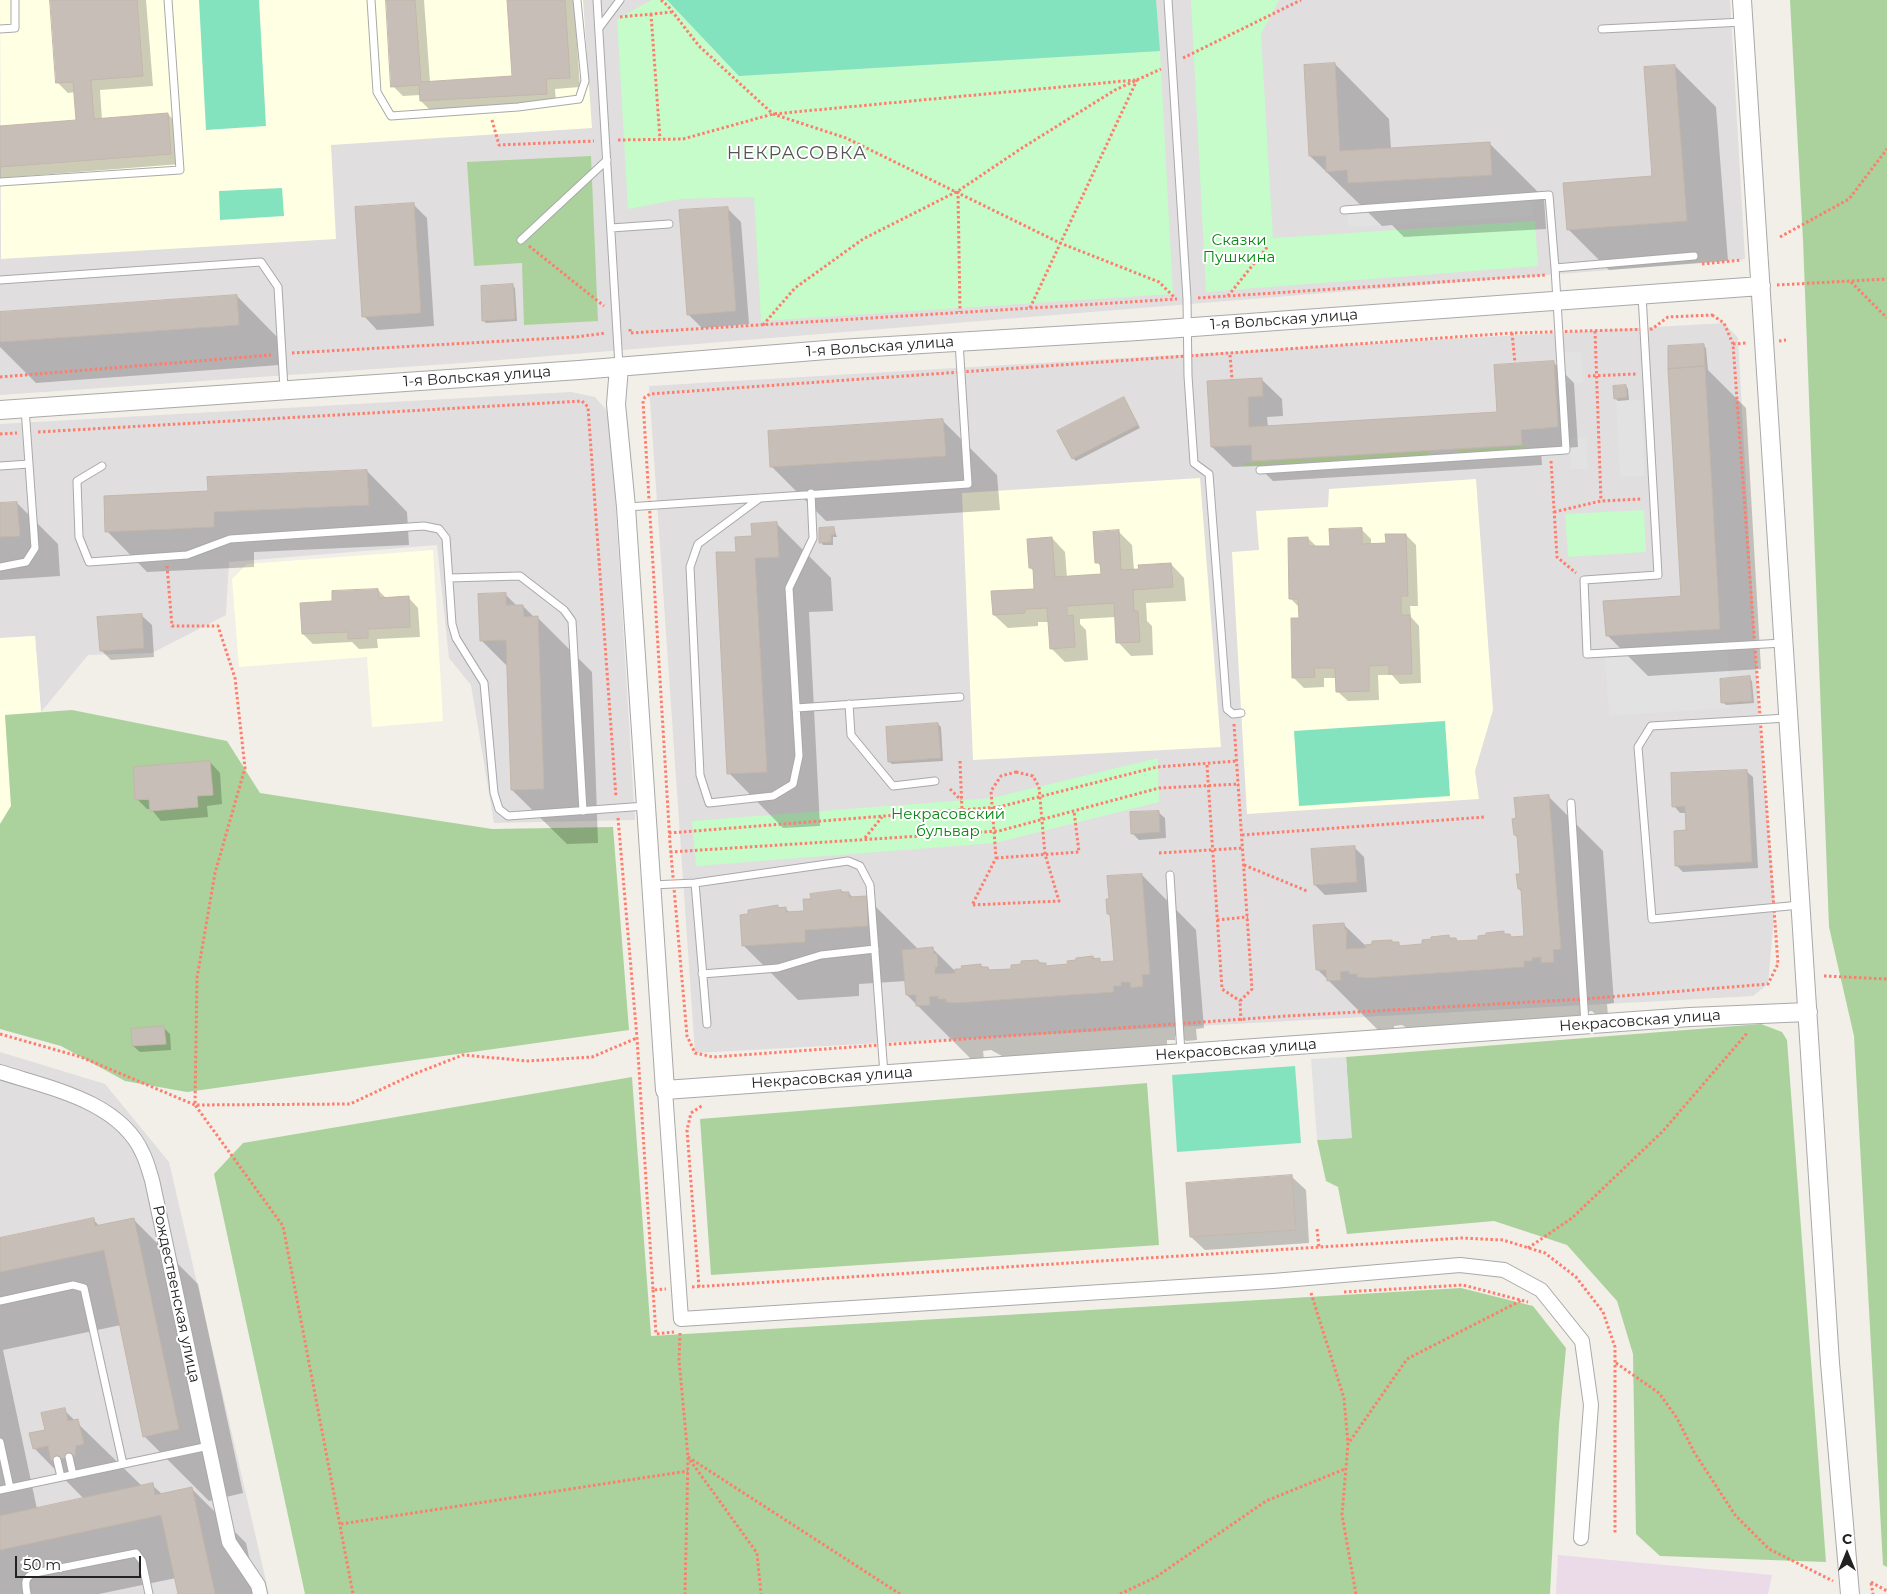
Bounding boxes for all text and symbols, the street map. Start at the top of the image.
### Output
district label: НЕКРАСОВКА [725,143,869,165]
park label: Сказки Пушкина [1203,232,1275,267]
street label: 1-я Вольская улица [1210,306,1358,334]
street label: 1-я Вольская улица [806,333,954,361]
street label: 1-я Вольская улица [403,363,551,391]
park label: Некрасовский бульвар [891,806,1005,841]
street label: Некрасовская улица [1559,1006,1721,1036]
street label: Некрасовская улица [1155,1035,1317,1065]
street label: Некрасовская улица [751,1063,913,1093]
street label: Рождественская улица [148,1204,204,1384]
north arrow [1822,1529,1872,1579]
text: С [1842,1530,1852,1548]
scale bar [18,1546,144,1578]
text: 50 m [23,1555,61,1574]

